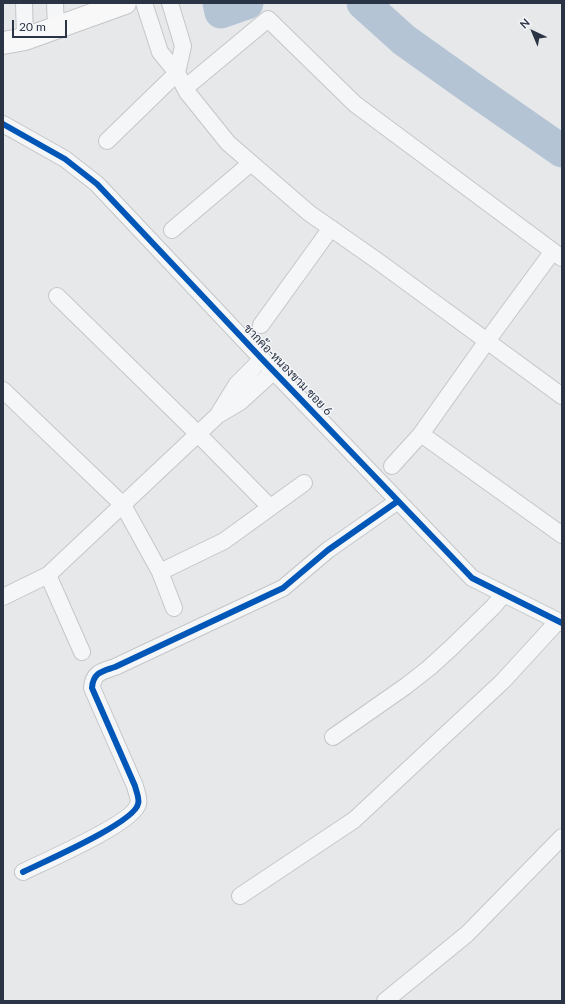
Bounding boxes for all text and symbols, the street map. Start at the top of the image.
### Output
scale bar [14,12,69,38]
north arrow [513,12,553,52]
text: N [517,15,532,31]
text: 20 m [19,19,46,34]
street label: ชากค้อ-หนองขาม ซอย 6 [241,321,335,419]

